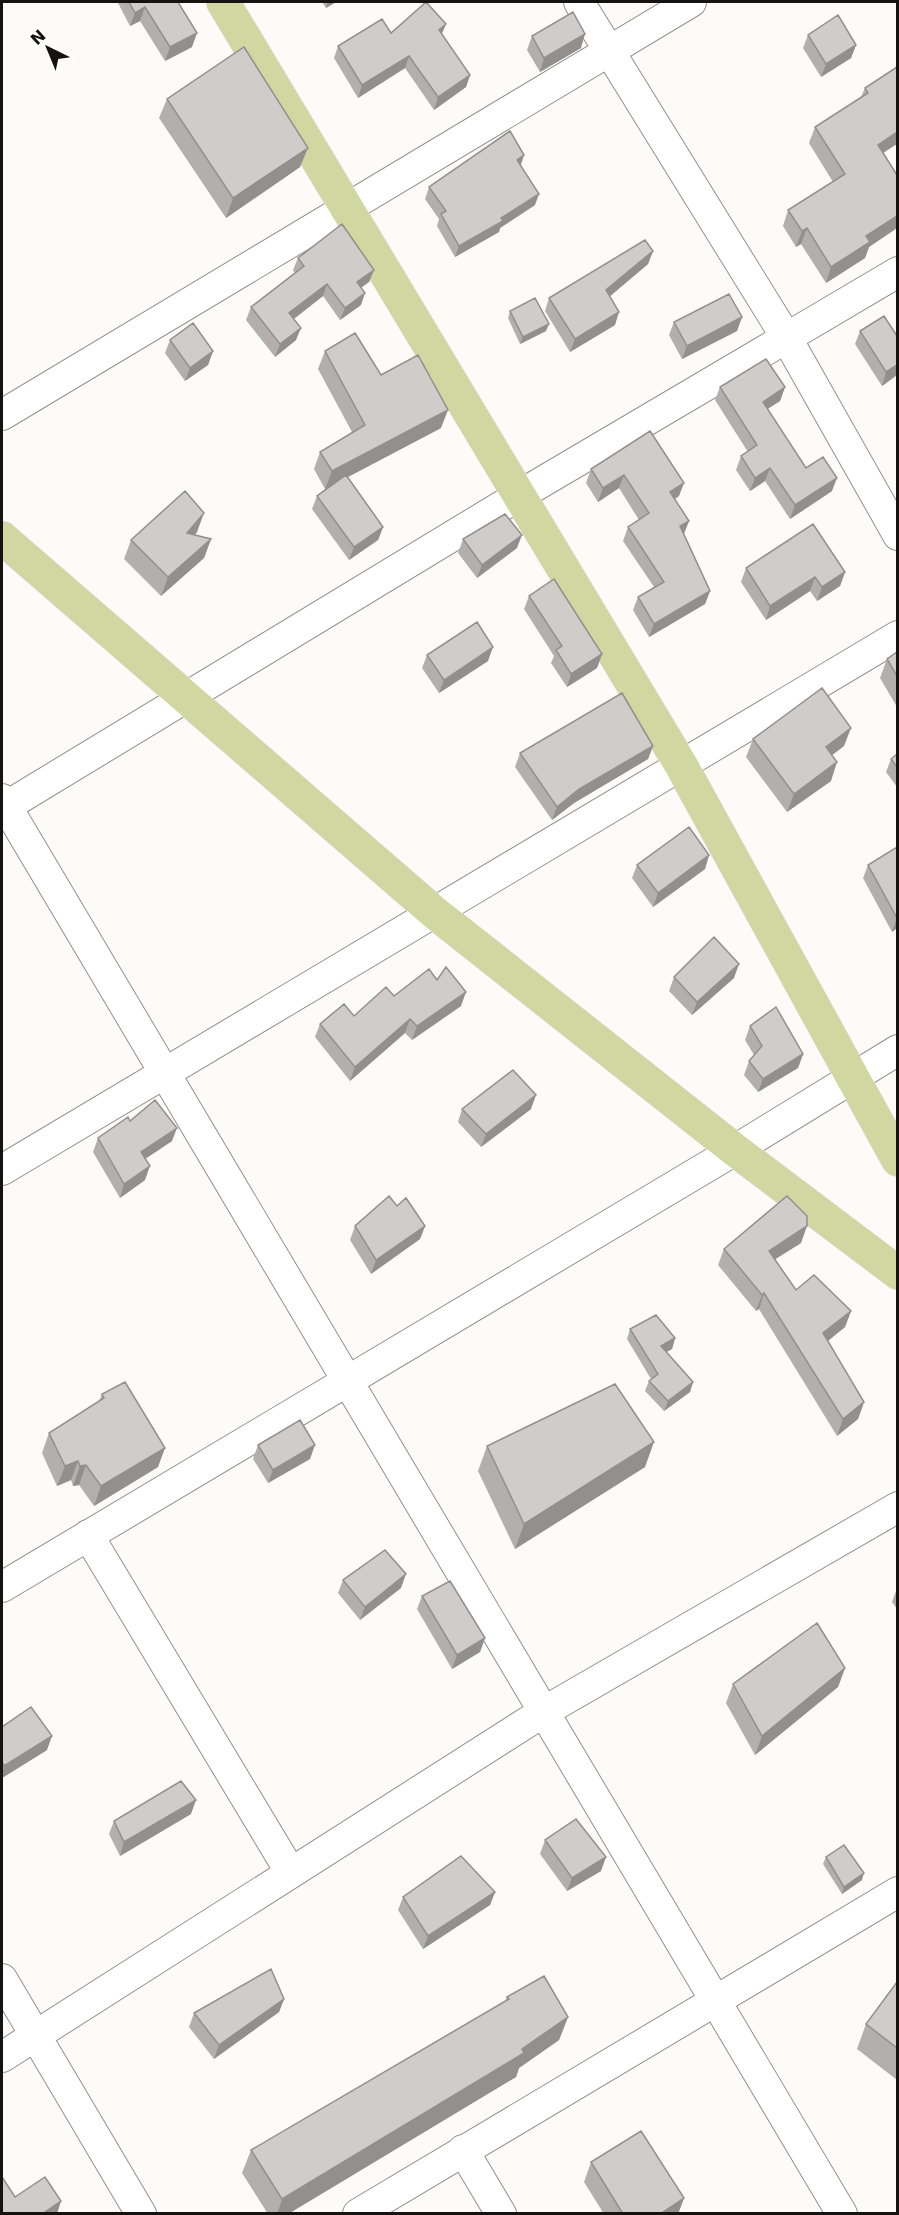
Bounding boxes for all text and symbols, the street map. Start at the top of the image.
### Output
north arrow [18,18,78,78]
text: N [27,26,49,49]

